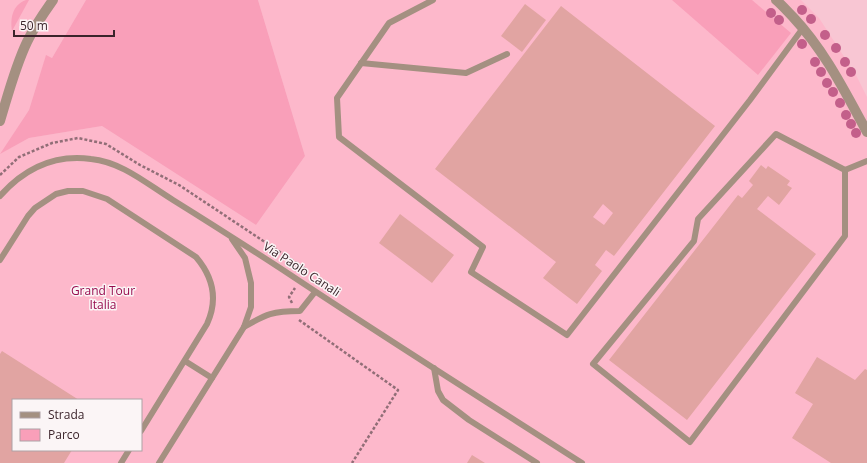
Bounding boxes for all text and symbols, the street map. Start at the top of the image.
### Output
scale bar [14,12,114,38]
text: 50 m [20,17,48,34]
street label: Via Paolo Canali [260,238,344,300]
park label: Grand Tour Italia [71,282,135,313]
legend [12,399,142,451]
text: Strada [48,406,84,423]
text: Parco [48,426,80,443]

